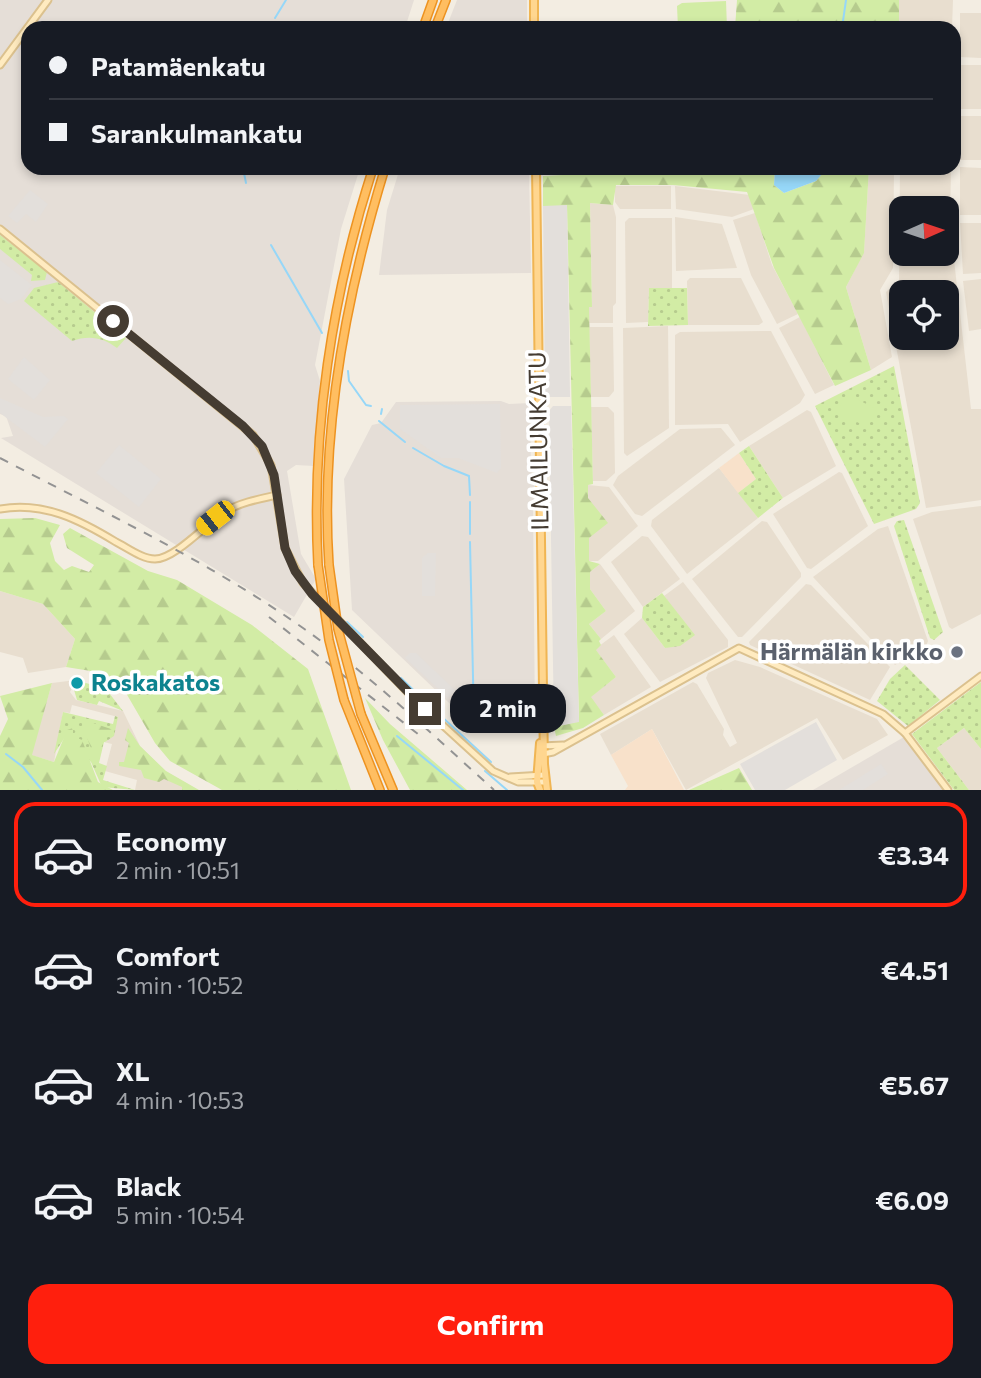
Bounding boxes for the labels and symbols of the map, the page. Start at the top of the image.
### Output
north arrow [889,196,959,266]
route start [97,305,129,337]
street label: ILMAILUNKATU [521,351,554,531]
car [192,497,239,539]
place label: Härmälän kirkko [760,636,943,665]
marker: Härmälän kirkko [949,644,965,660]
place label: Roskakatos [91,667,220,696]
marker: Roskakatos [69,675,85,691]
callout: 2 min [450,684,565,734]
route end [409,693,441,725]

